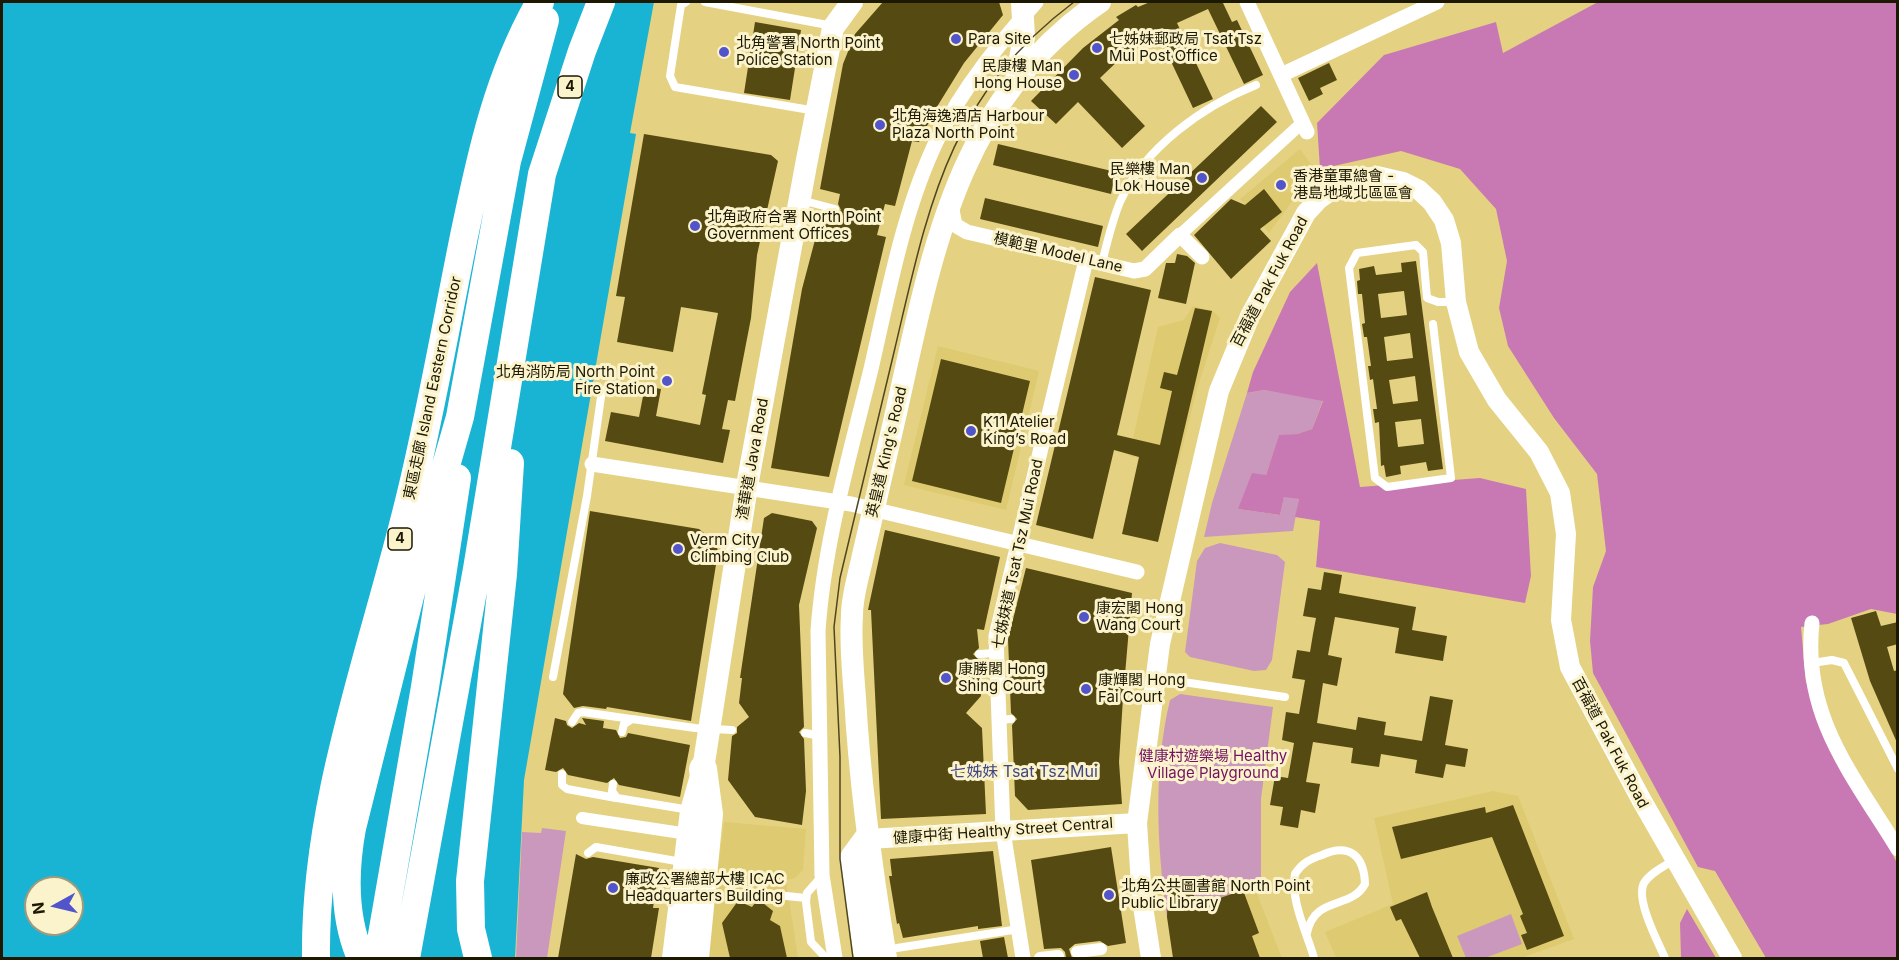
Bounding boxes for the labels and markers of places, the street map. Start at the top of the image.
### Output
place label: Para Site [968,30,1031,48]
place label: 七姊妹郵政局 Tsat Tsz Mui Post Office [1109,30,1262,65]
marker: Para Site [949,32,963,46]
place label: 北角警署 North Point Police Station [736,34,880,69]
marker: 七姊妹郵政局 Tsat Tsz Mui Post Office [1090,41,1104,55]
marker: 北角警署 North Point Police Station [717,45,731,59]
place label: 民康樓 Man Hong House [974,57,1062,92]
marker: 民康樓 Man Hong House [1067,68,1081,82]
place label: 北角海逸酒店 Harbour Plaza North Point [892,107,1044,142]
marker: 北角海逸酒店 Harbour Plaza North Point [873,118,887,132]
place label: 民樂樓 Man Lok House [1110,160,1190,195]
place label: 香港童軍總會 - 港島地域北區區會 [1293,167,1413,202]
marker: 民樂樓 Man Lok House [1195,171,1209,185]
marker: 香港童軍總會 - 港島地域北區區會 [1274,178,1288,192]
place label: 北角政府合署 North Point Government Offices [707,208,881,243]
marker: 北角政府合署 North Point Government Offices [688,219,702,233]
place label: 北角消防局 North Point Fire Station [496,363,655,398]
marker: 北角消防局 North Point Fire Station [660,374,674,388]
place label: K11 Atelier King’s Road [983,413,1066,448]
marker: K11 Atelier King’s Road [964,424,978,438]
place label: Verm City Climbing Club [690,531,789,566]
marker: Verm City Climbing Club [671,542,685,556]
place label: 康宏閣 Hong Wang Court [1096,599,1183,634]
marker: 康宏閣 Hong Wang Court [1077,610,1091,624]
place label: 康勝閣 Hong Shing Court [958,660,1045,695]
marker: 康勝閣 Hong Shing Court [939,671,953,685]
place label: 康輝閣 Hong Fai Court [1098,671,1185,706]
marker: 康輝閣 Hong Fai Court [1079,682,1093,696]
place label: 廉政公署總部大樓 ICAC Headquarters Building [625,870,785,905]
place label: 北角公共圖書館 North Point Public Library [1121,877,1310,912]
marker: 廉政公署總部大樓 ICAC Headquarters Building [606,881,620,895]
marker: 北角公共圖書館 North Point Public Library [1102,888,1116,902]

